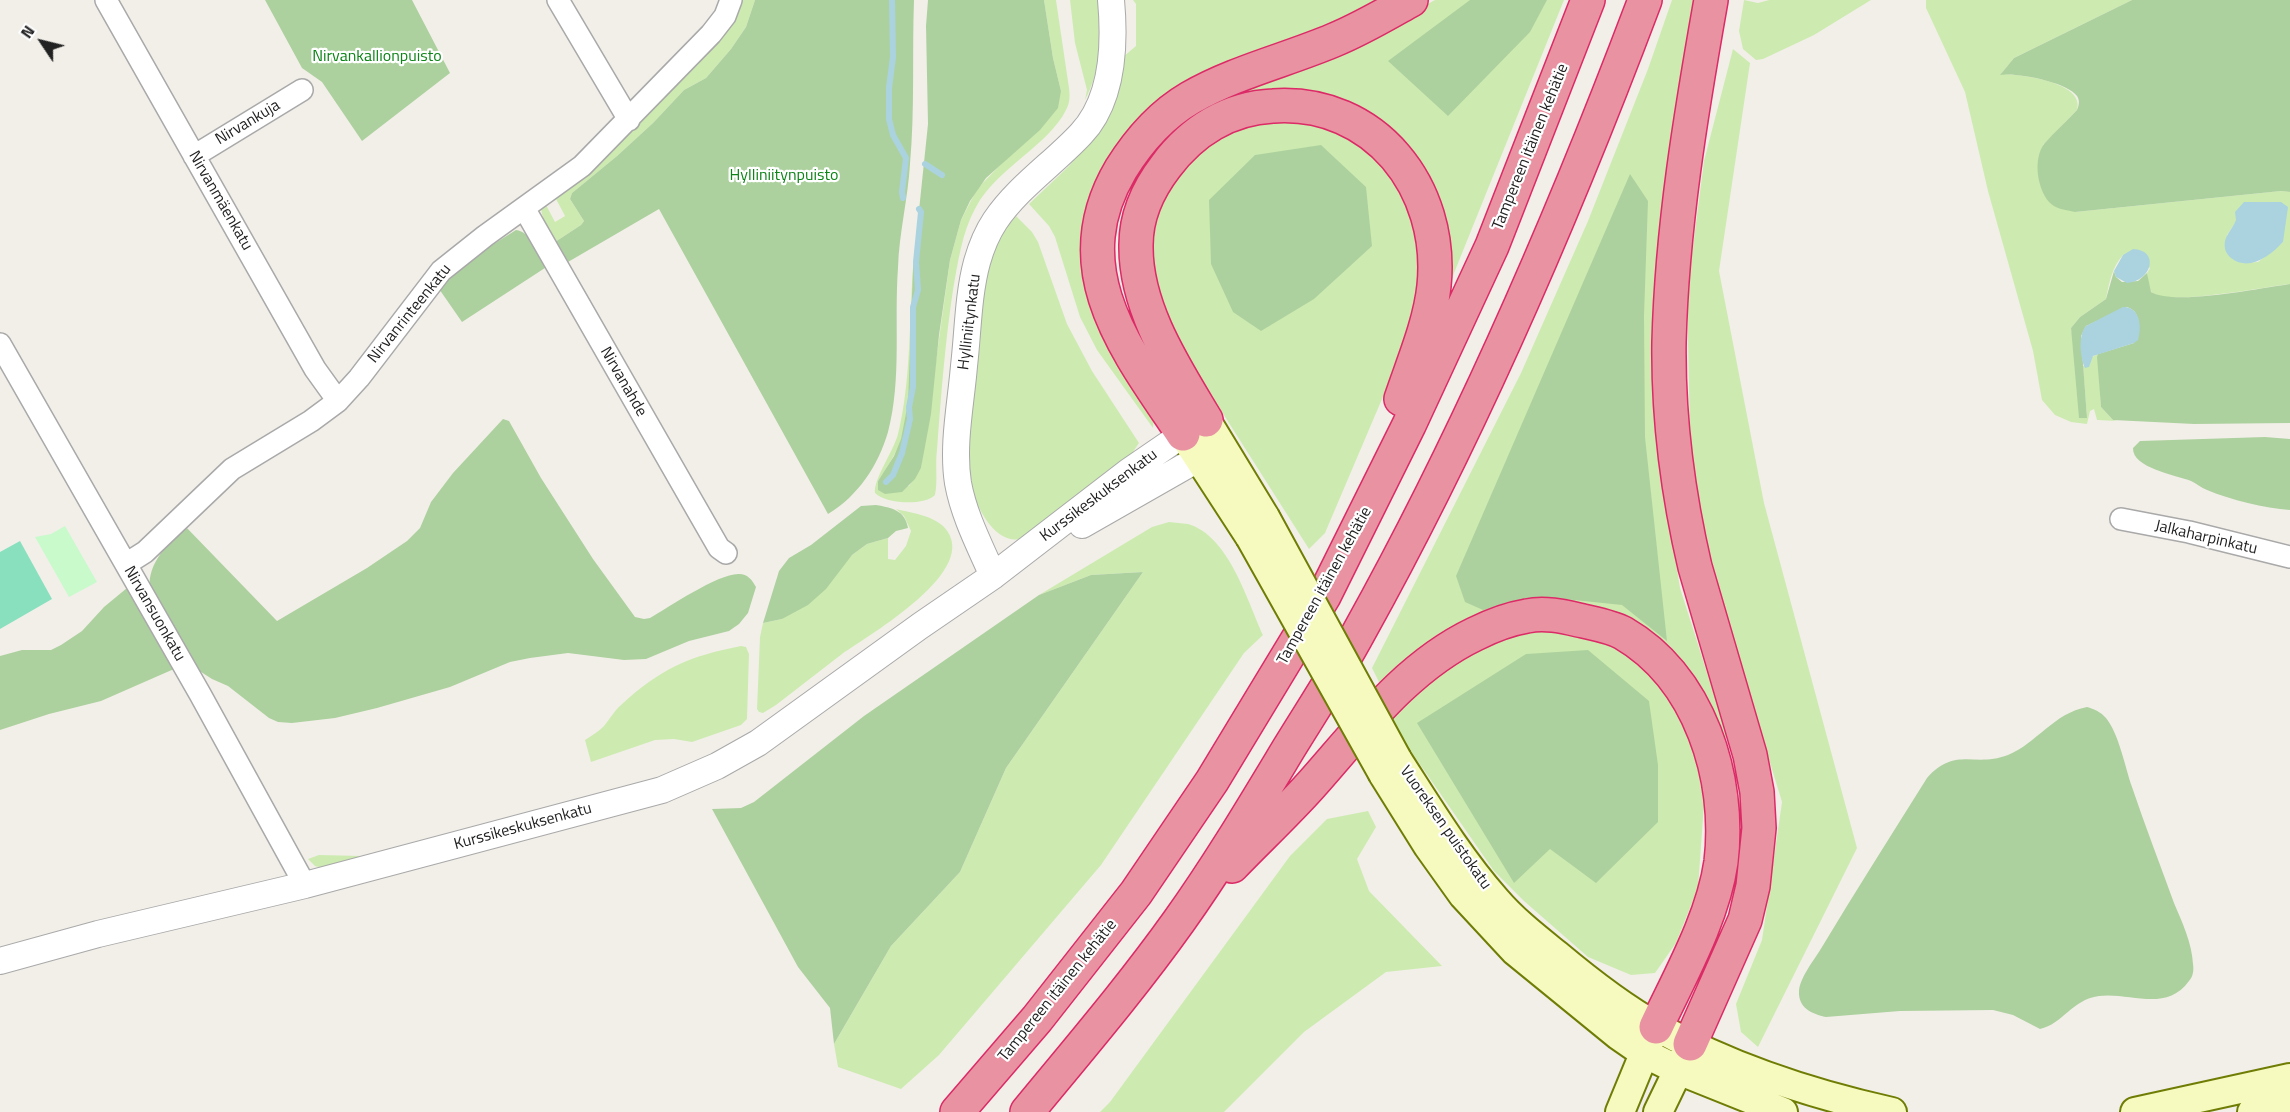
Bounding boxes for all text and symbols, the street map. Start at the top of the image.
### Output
north arrow [12,12,72,72]
text: N [14,20,40,43]
park label: Nirvankallionpuisto [312,47,442,67]
street label: Tampereen itäinen kehätie [1489,61,1573,233]
street label: Nirvankuja [212,96,284,150]
street label: Nirvanmäenkatu [184,148,256,254]
park label: Hylliniitynpuisto [730,166,838,186]
street label: Nirvanrinteenkatu [364,261,456,367]
street label: Hylliniitynkatu [955,273,985,371]
street label: Nirvanahde [595,344,651,420]
street label: Kurssikeskuksenkatu [1037,446,1161,546]
street label: Tampereen itäinen kehätie [1274,504,1376,668]
street label: Jalkaharpinkatu [2153,517,2259,559]
street label: Nirvansuonkatu [119,563,189,665]
street label: Vuoreksen puistokatu [1395,763,1495,893]
street label: Kurssikeskuksenkatu [452,799,594,855]
street label: Tampereen itäinen kehätie [995,916,1121,1066]

